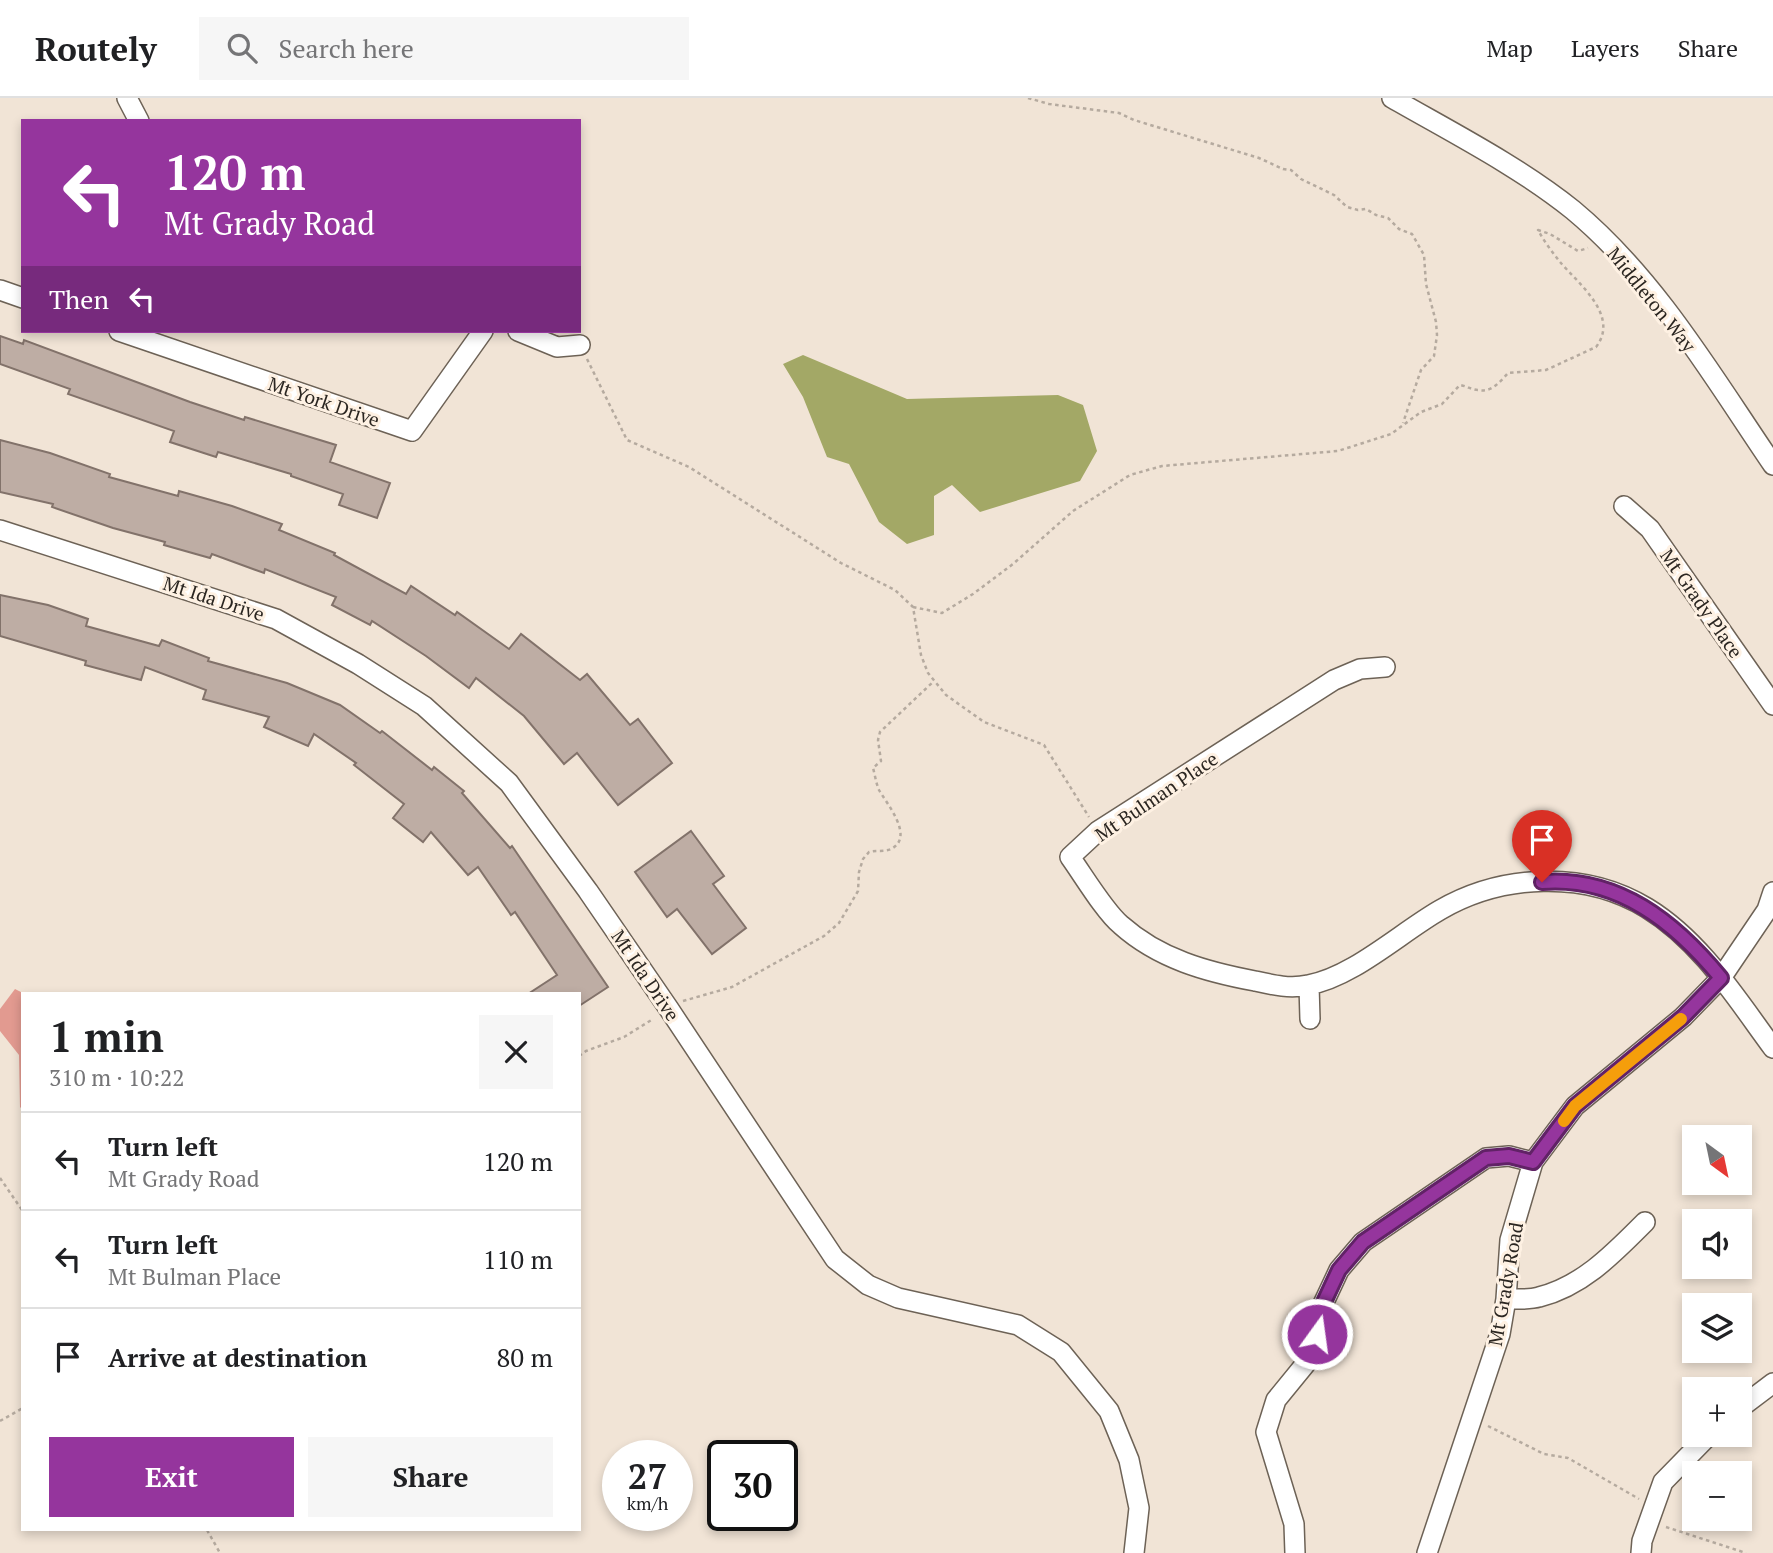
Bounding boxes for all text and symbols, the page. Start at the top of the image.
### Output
search box [199,17,689,80]
text: Routely [35,27,157,70]
icon: search [223,29,261,67]
text: Search here [279,31,414,65]
text: Map [1486,32,1533,64]
text: Layers [1571,32,1640,64]
text: Share [1678,32,1738,64]
text: 120 m [164,139,306,204]
icon: left [49,147,140,238]
text: Mt Grady Road [164,202,375,244]
street label: Middleton Way [1602,242,1702,357]
icon: left [123,280,161,318]
text: Then [49,282,109,316]
street label: Mt York Drive [265,370,383,432]
street label: Mt Grady Place [1655,544,1749,662]
street label: Mt Ida Drive [160,570,268,626]
street label: Mt Bulman Place [1090,746,1222,846]
pin [1512,810,1572,882]
icon: arrive [1523,821,1561,859]
street label: Mt Ida Drive [606,925,686,1025]
text: 1 min [49,1008,164,1064]
button: close [479,1015,553,1089]
text: 310 m · 10:22 [49,1062,184,1093]
north arrow [1682,1125,1752,1195]
map controls [1682,1125,1752,1531]
text: Turn left [108,1129,218,1163]
icon: left [49,1142,87,1180]
text: 120 m [483,1144,553,1178]
text: Mt Grady Road [108,1163,260,1194]
button: sound [1682,1209,1752,1279]
street label: Mt Grady Road [1482,1220,1528,1348]
text: Turn left [108,1227,218,1261]
icon: left [49,1240,87,1278]
text: 110 m [483,1242,553,1276]
text: Mt Bulman Place [108,1261,281,1292]
button: layers [1682,1293,1752,1363]
position arrow [1280,1297,1354,1371]
icon: arrive [49,1338,87,1376]
text: Arrive at destination [108,1340,367,1374]
text: 80 m [497,1340,553,1374]
button: + [1682,1377,1752,1447]
button: Exit [49,1437,294,1517]
button: Share [308,1437,553,1517]
speed limit sign: 30 [707,1440,798,1531]
text: 27 [628,1453,667,1499]
button: − [1682,1461,1752,1531]
text: km/h [627,1491,668,1515]

